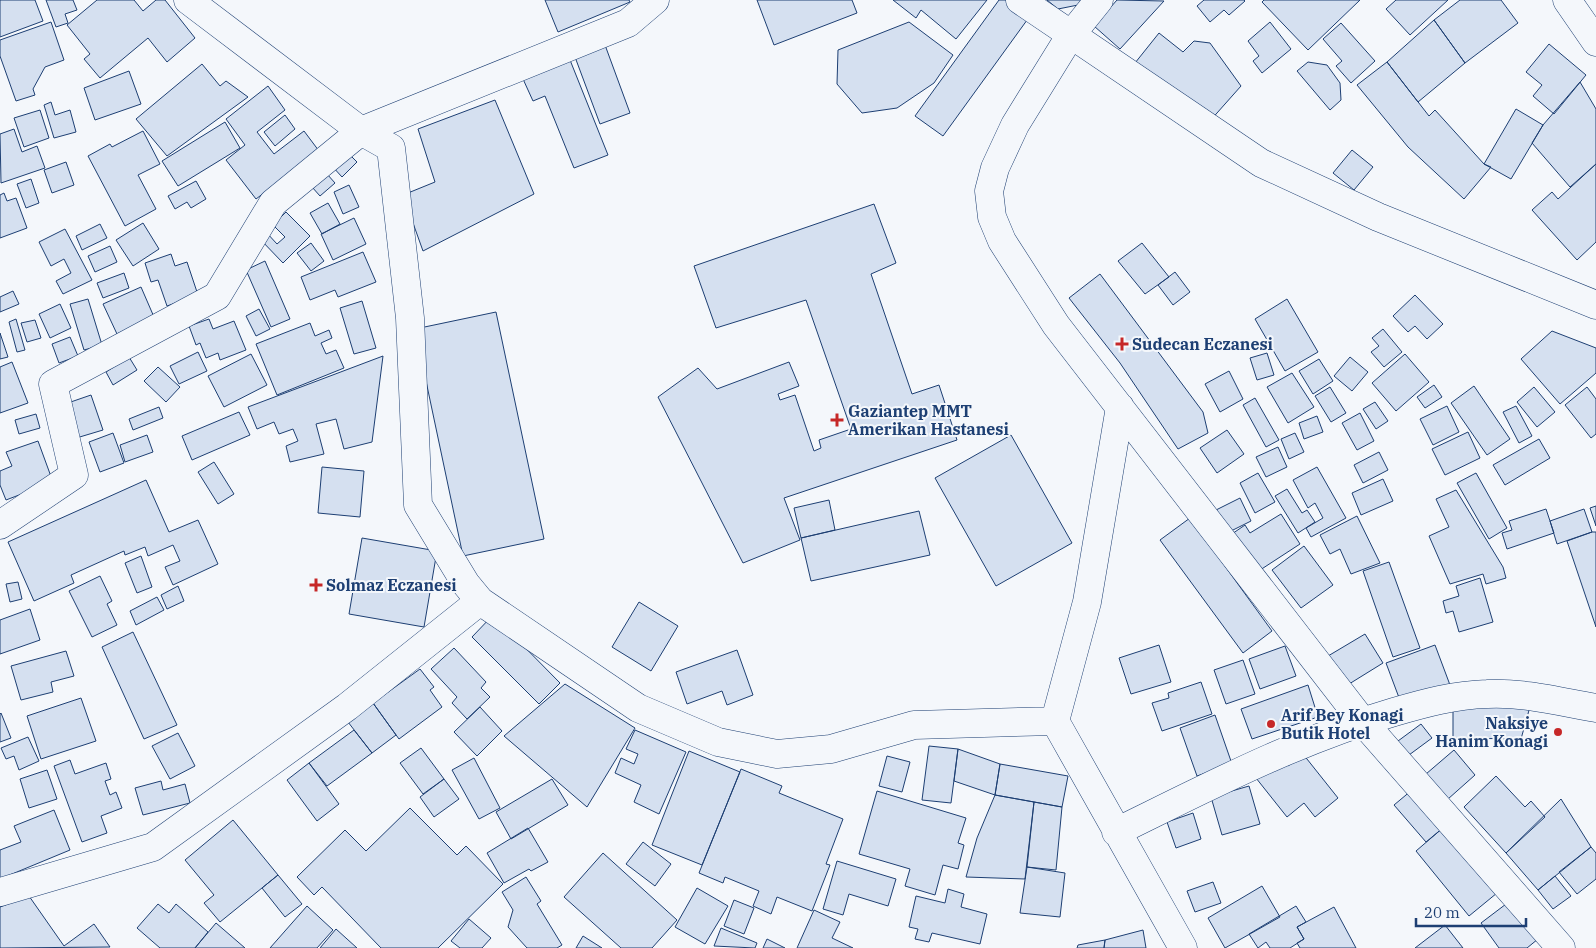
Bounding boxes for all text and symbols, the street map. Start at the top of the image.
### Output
place label: Sudecan Eczanesi [1132,334,1273,354]
marker: Sudecan Eczanesi [1116,338,1128,350]
place label: Gaziantep MMT Amerikan Hastanesi [848,401,1009,439]
marker: Gaziantep MMT Amerikan Hastanesi [830,413,844,427]
place label: Solmaz Eczanesi [326,575,457,595]
marker: Solmaz Eczanesi [310,579,322,591]
place label: Arif Bey Konagi Butik Hotel [1281,705,1404,743]
place label: Naksiye Hanim Konagi [1435,713,1548,751]
marker: Arif Bey Konagi Butik Hotel [1265,718,1277,730]
marker: Naksiye Hanim Konagi [1552,726,1564,738]
scale bar [1416,896,1526,928]
text: 20 m [1424,903,1460,922]

